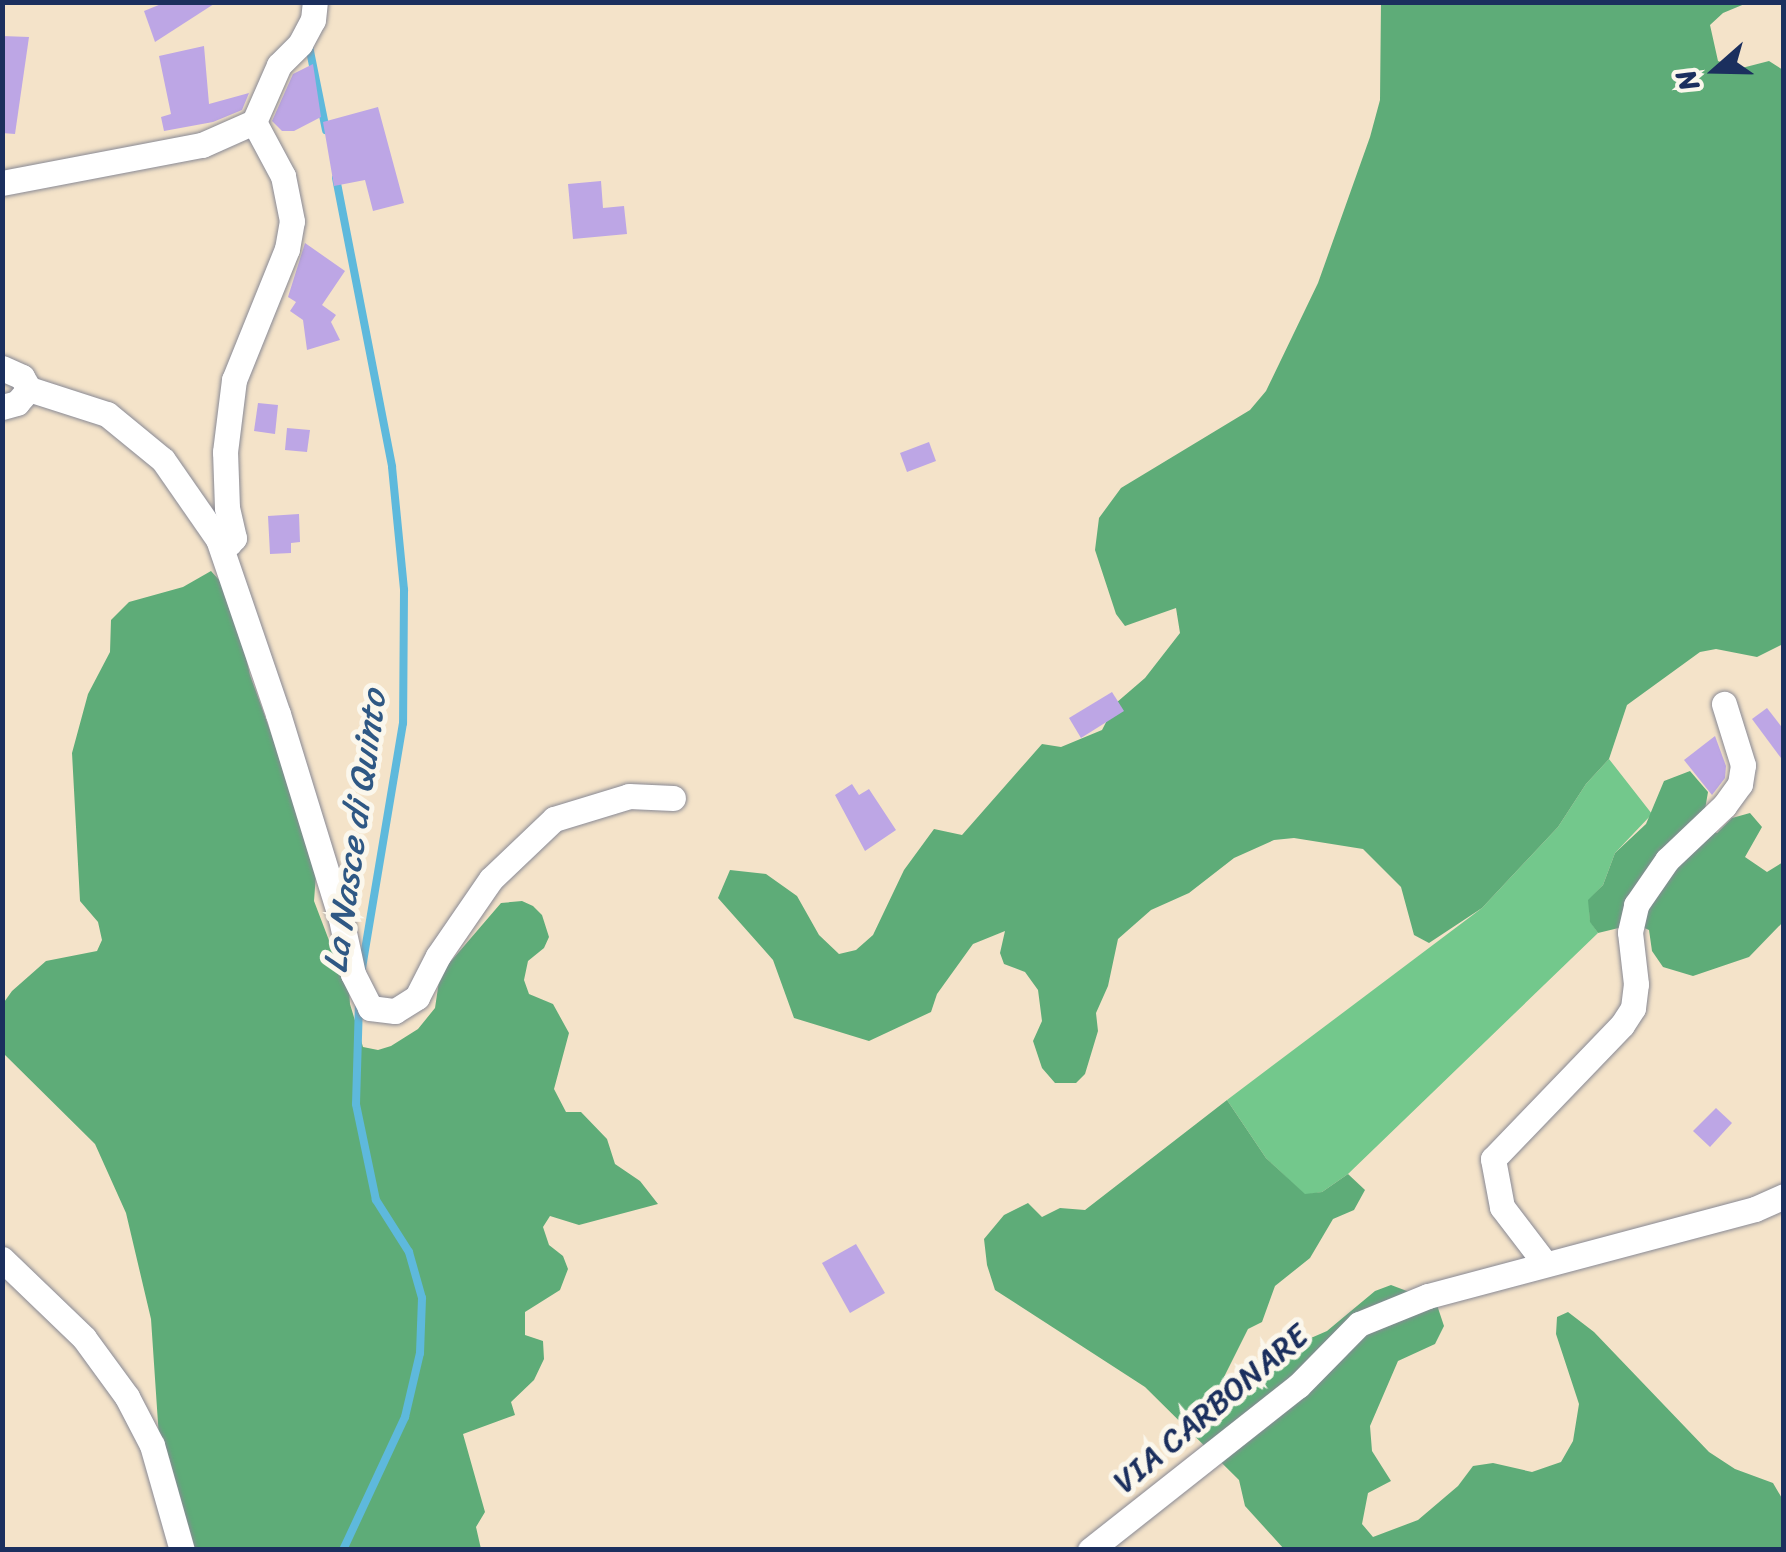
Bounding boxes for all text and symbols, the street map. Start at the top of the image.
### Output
north arrow [1666,20,1766,120]
text: N [1661,63,1714,98]
water label: La Nasce di Quinto [313,687,395,975]
street label: VIA CARBONARE [1106,1316,1316,1502]

